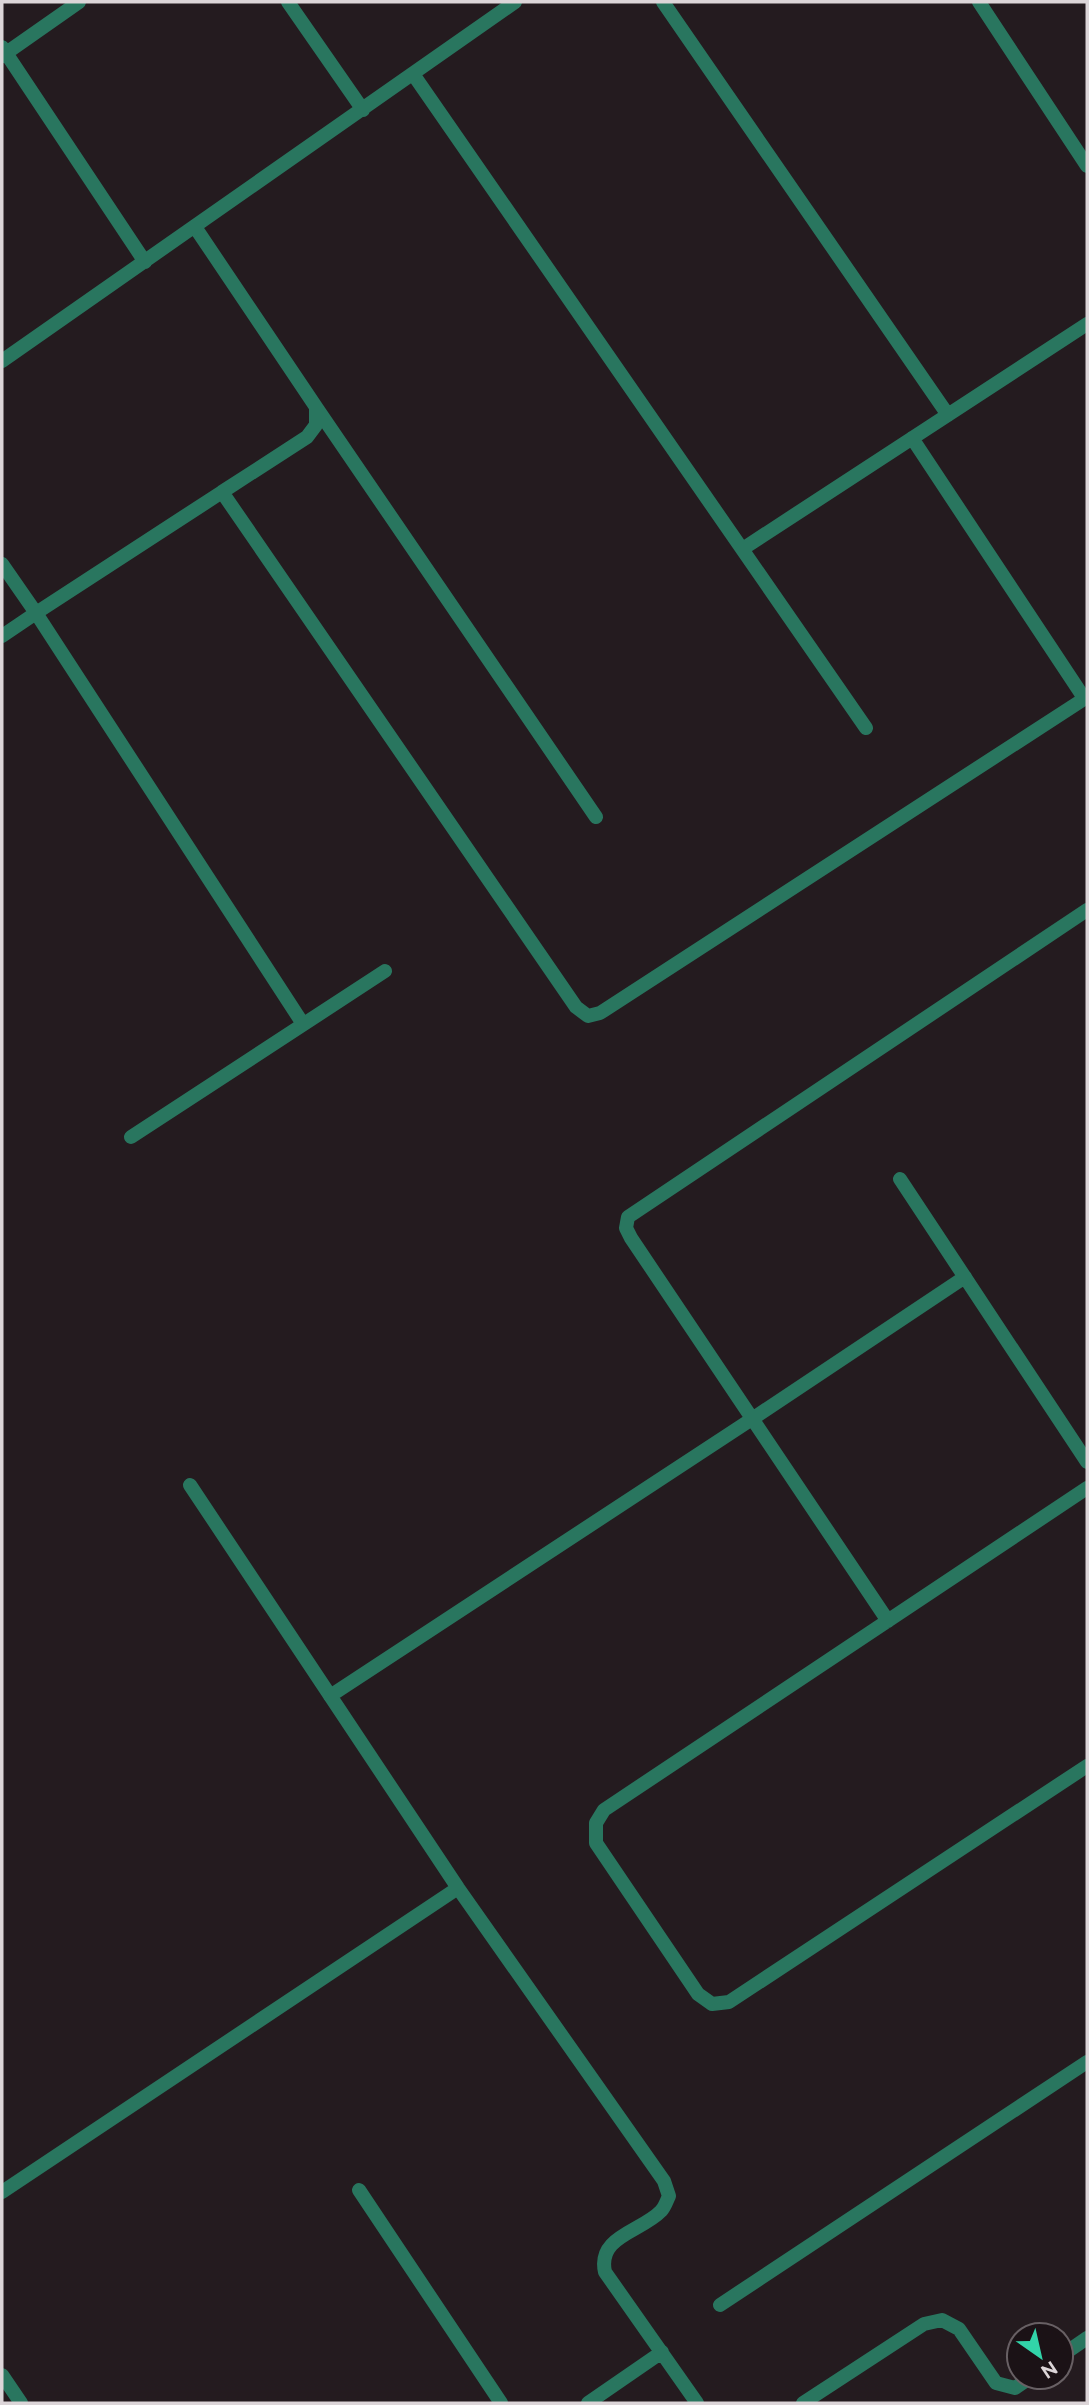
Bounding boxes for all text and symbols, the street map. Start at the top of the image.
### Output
north arrow [1005,2321,1075,2391]
text: N [1037,2357,1062,2383]

